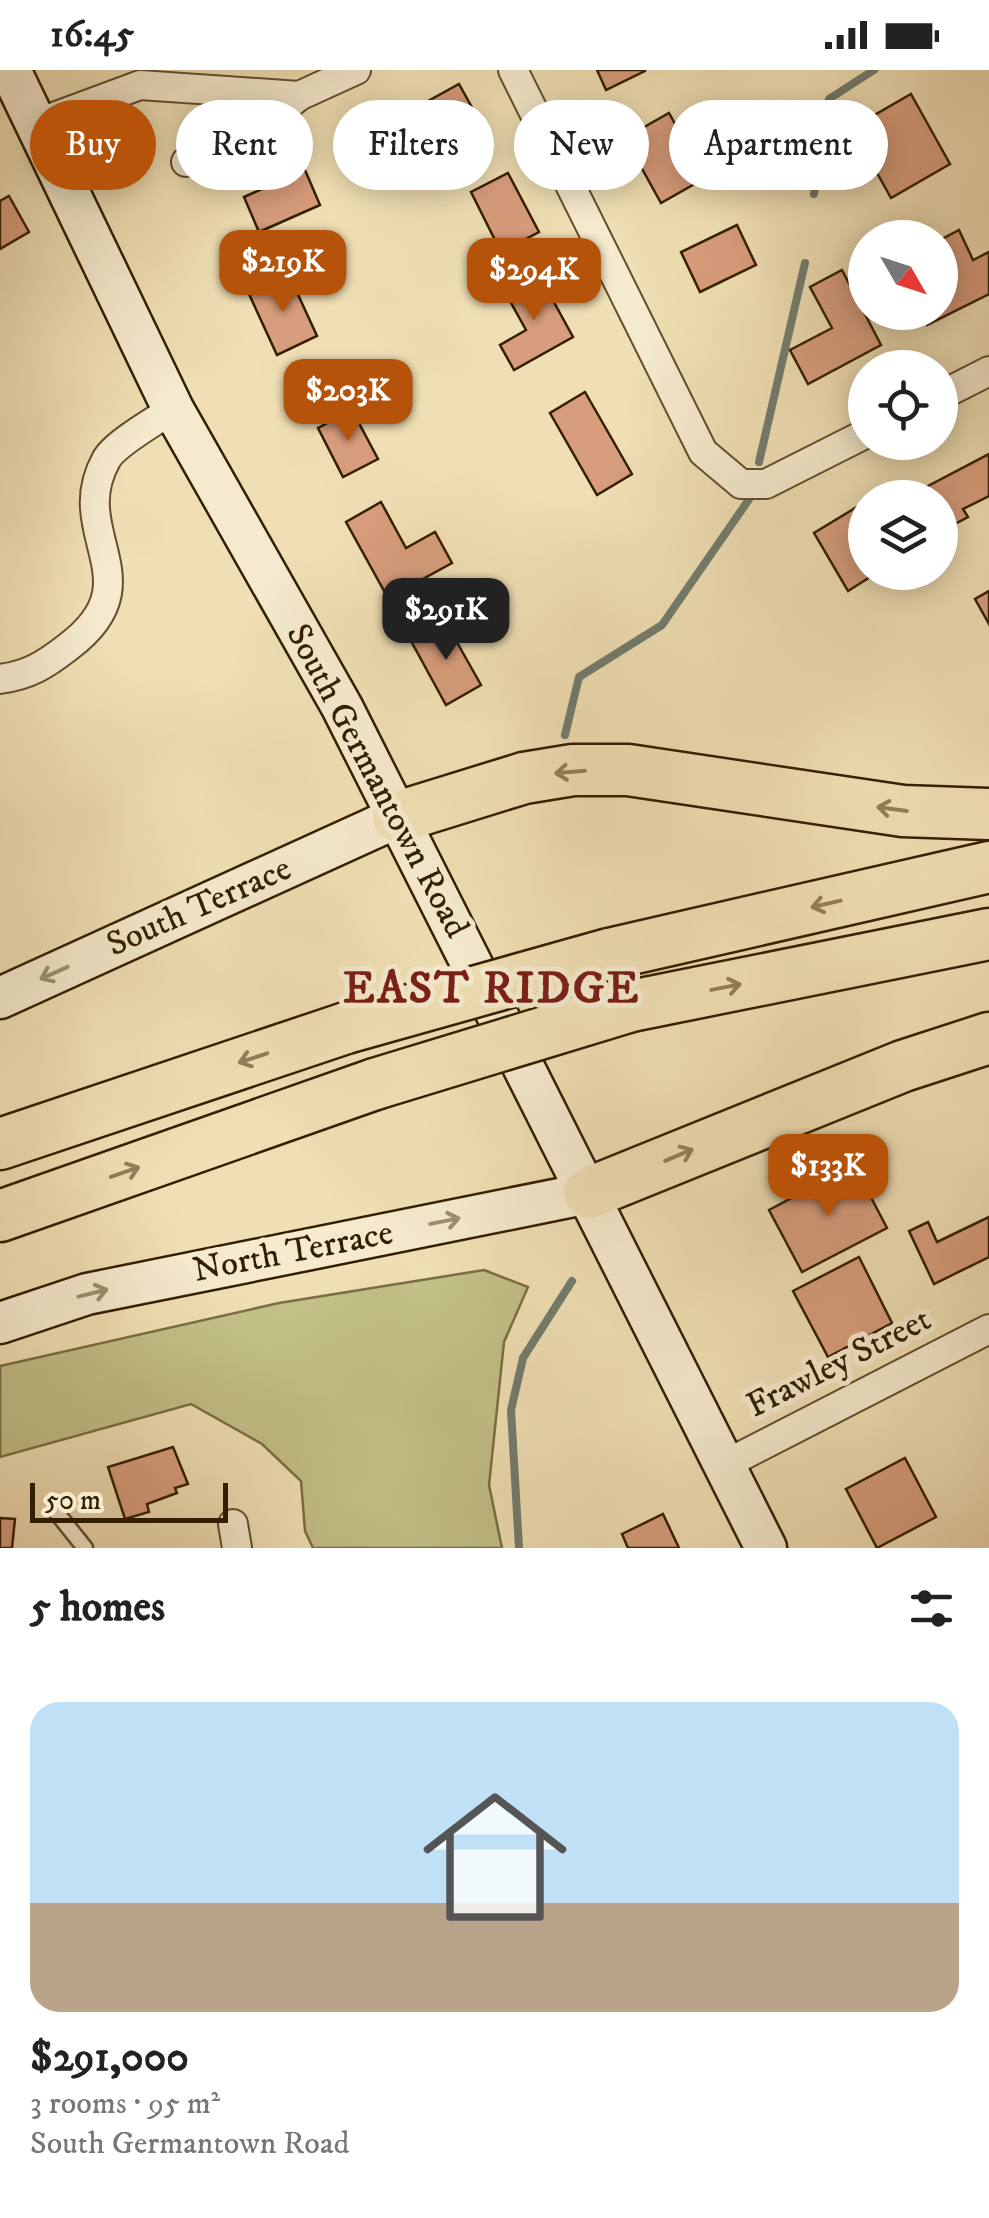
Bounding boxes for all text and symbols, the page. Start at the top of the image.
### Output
text: 16:45 [50,11,134,59]
chip: Buy [30,100,156,190]
chip: Rent [176,100,313,190]
chip: Filters [333,100,494,190]
chip: New [514,100,649,190]
chip: Apartment [669,100,888,190]
north arrow [848,220,958,330]
map controls [848,220,958,590]
pin: $219K [213,230,353,315]
pin: $294K [464,238,604,323]
text: $219K [241,242,325,282]
text: $294K [489,250,579,290]
button: locate [848,350,958,460]
pin: $203K [278,359,418,444]
text: $203K [306,371,390,411]
button: layers [848,480,958,590]
pin: $291K [376,578,516,663]
text: $291K [404,590,488,630]
street label: South Germantown Road [276,616,479,946]
one-way arrow [554,762,586,781]
one-way arrow [876,800,908,818]
street label: South Terrace [100,847,298,967]
one-way arrow [811,896,843,914]
district label: EAST RIDGE [343,961,641,1017]
one-way arrow [40,965,70,983]
one-way arrow [709,976,741,995]
one-way arrow [238,1050,269,1068]
pin: $133K [758,1134,898,1219]
one-way arrow [663,1145,694,1163]
text: $133K [790,1146,866,1186]
one-way arrow [108,1162,139,1180]
street label: North Terrace [189,1211,397,1293]
one-way arrow [429,1211,461,1230]
one-way arrow [76,1283,108,1301]
street label: Frawley Street [739,1298,939,1428]
scale bar [30,1478,228,1522]
text: 50 m [45,1483,101,1518]
icon: filters [904,1581,959,1636]
text: 5 homes [30,1582,165,1634]
icon: home [405,1767,585,1947]
text: $291,000 [30,2032,189,2084]
text: 3 rooms · 95 m² [30,2084,220,2124]
text: South Germantown Road [30,2124,349,2164]

